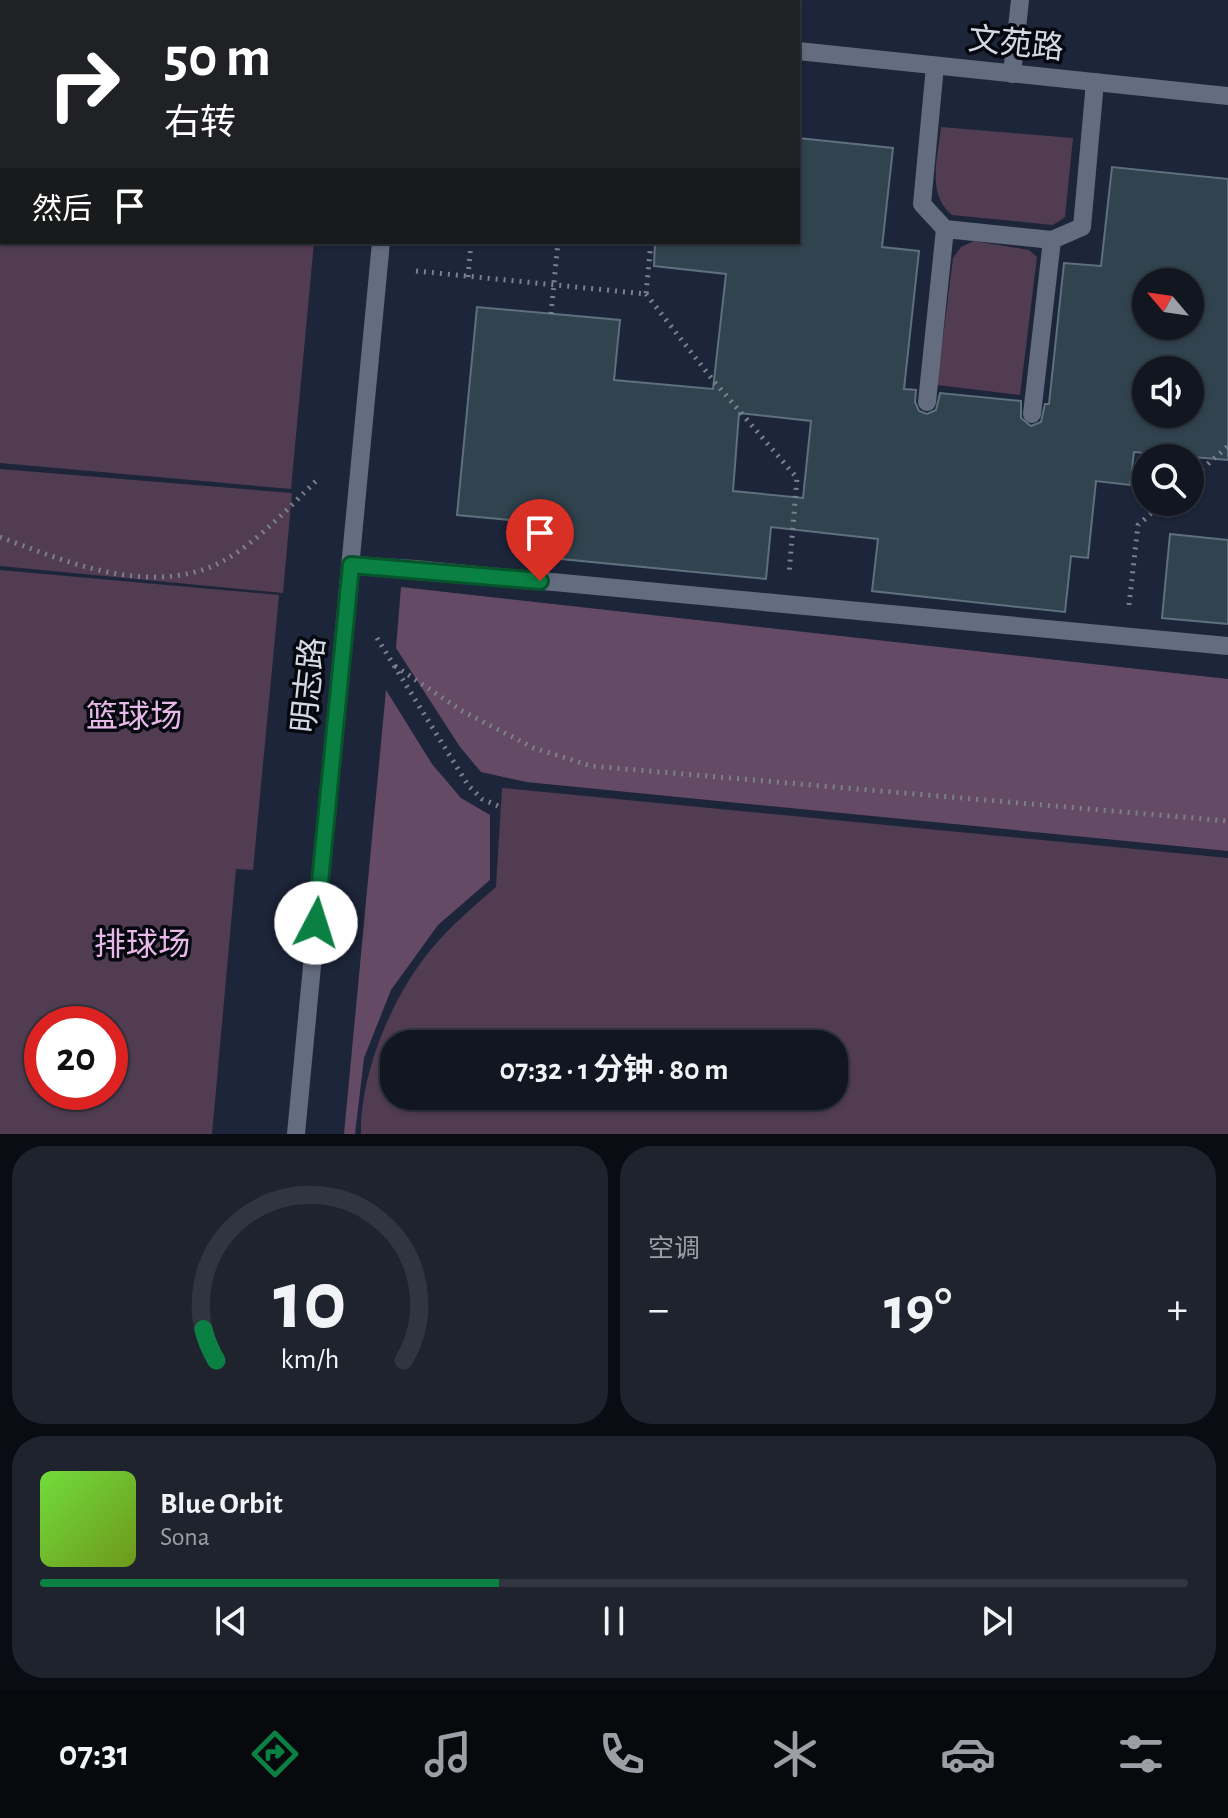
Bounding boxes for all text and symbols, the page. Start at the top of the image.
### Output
street label: 文苑路 [967,21,1066,65]
text: 50 m [164,30,271,86]
icon: right [32,32,136,136]
text: 右转 [164,105,236,141]
icon: arrive [108,184,152,228]
text: 然后 [32,195,92,225]
north arrow [1132,268,1204,340]
map controls [1132,268,1204,516]
button: sound [1132,356,1204,428]
button: search [1132,444,1204,516]
pin [506,499,574,581]
icon: arrive [518,511,562,555]
street label: 明志路 [286,635,330,734]
park label: 篮球场 [86,700,182,733]
position arrow [274,881,358,965]
park label: 排球场 [94,928,190,961]
speed limit sign: 20 [24,1006,128,1110]
text: 07:32 · 1 分钟 · 80 m [500,1055,728,1085]
text: 空调 [648,1236,700,1262]
text: 10 [273,1260,347,1344]
text: 19° [884,1280,952,1340]
text: − [648,1288,669,1332]
text: + [1167,1288,1188,1332]
text: km/h [281,1345,339,1374]
text: Blue Orbit [160,1489,283,1519]
text: Sona [160,1524,210,1550]
icon: previous [209,1599,253,1643]
icon: pause [592,1599,636,1643]
icon: next [975,1599,1019,1643]
icon: directions [247,1726,303,1782]
icon: music [420,1726,476,1782]
icon: phone [594,1726,650,1782]
icon: climate [767,1726,823,1782]
icon: car [940,1726,996,1782]
icon: filters [1113,1726,1169,1782]
text: 07:31 [59,1736,130,1772]

